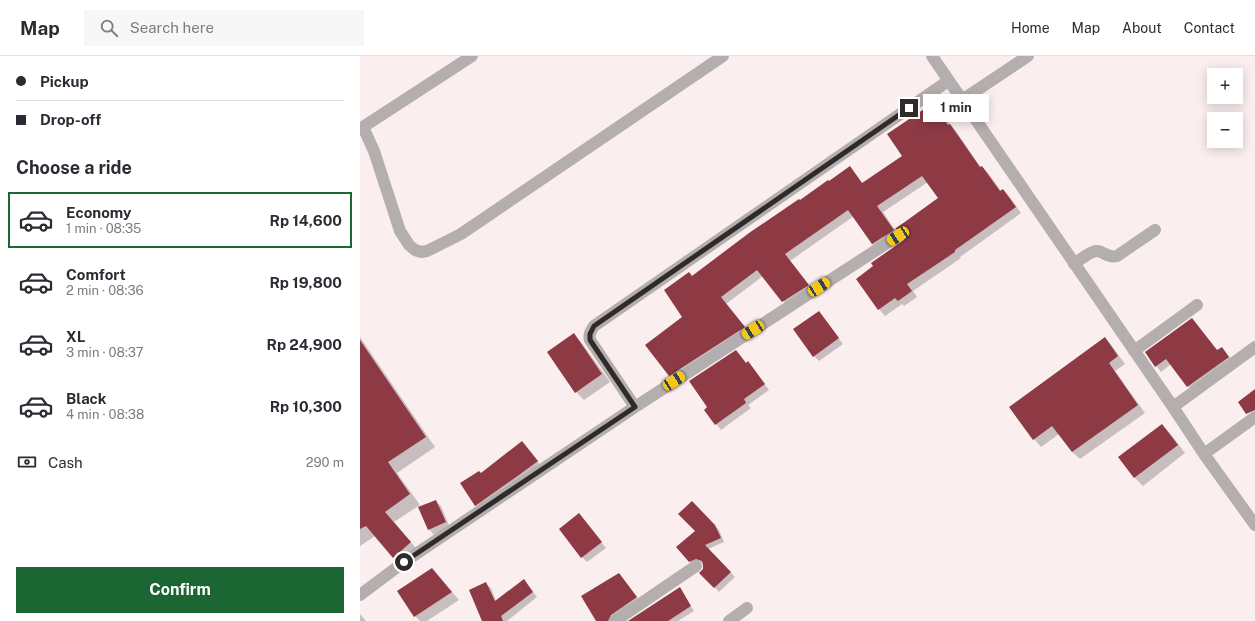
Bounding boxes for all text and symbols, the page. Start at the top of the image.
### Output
search box [84,10,364,46]
text: Map [20,17,60,39]
icon: search [98,17,120,39]
text: Search here [130,19,214,36]
text: Home [1011,20,1050,36]
text: Map [1072,20,1100,36]
text: About [1122,20,1162,36]
text: Contact [1184,20,1235,36]
map controls [1207,68,1243,148]
button: + [1207,68,1243,104]
text: Pickup [40,73,89,90]
callout: 1 min [923,94,989,122]
route end [900,99,918,117]
text: 1 min [940,100,972,115]
text: Drop-off [40,111,101,128]
button: − [1207,112,1243,148]
text: Choose a ride [16,157,132,178]
icon: car [18,202,54,238]
text: Economy [66,204,131,221]
text: Rp 14,600 [270,212,342,229]
text: 1 min · 08:35 [66,221,141,236]
car [885,224,911,248]
icon: car [18,264,54,300]
text: Comfort [66,266,126,283]
text: Rp 19,800 [269,274,342,291]
car [806,275,832,299]
text: 2 min · 08:36 [66,283,144,298]
car [740,318,766,342]
icon: car [18,326,54,362]
text: XL [66,328,85,345]
text: Rp 24,900 [267,336,342,353]
text: 3 min · 08:37 [66,345,144,360]
car [661,369,687,393]
icon: car [18,388,54,424]
text: Black [66,390,106,407]
text: Rp 10,300 [270,398,342,415]
text: 4 min · 08:38 [66,407,144,422]
icon: cash [16,451,38,473]
text: Cash [48,454,83,471]
text: 290 m [306,455,344,470]
route start [395,553,413,571]
button: Confirm [16,567,344,613]

